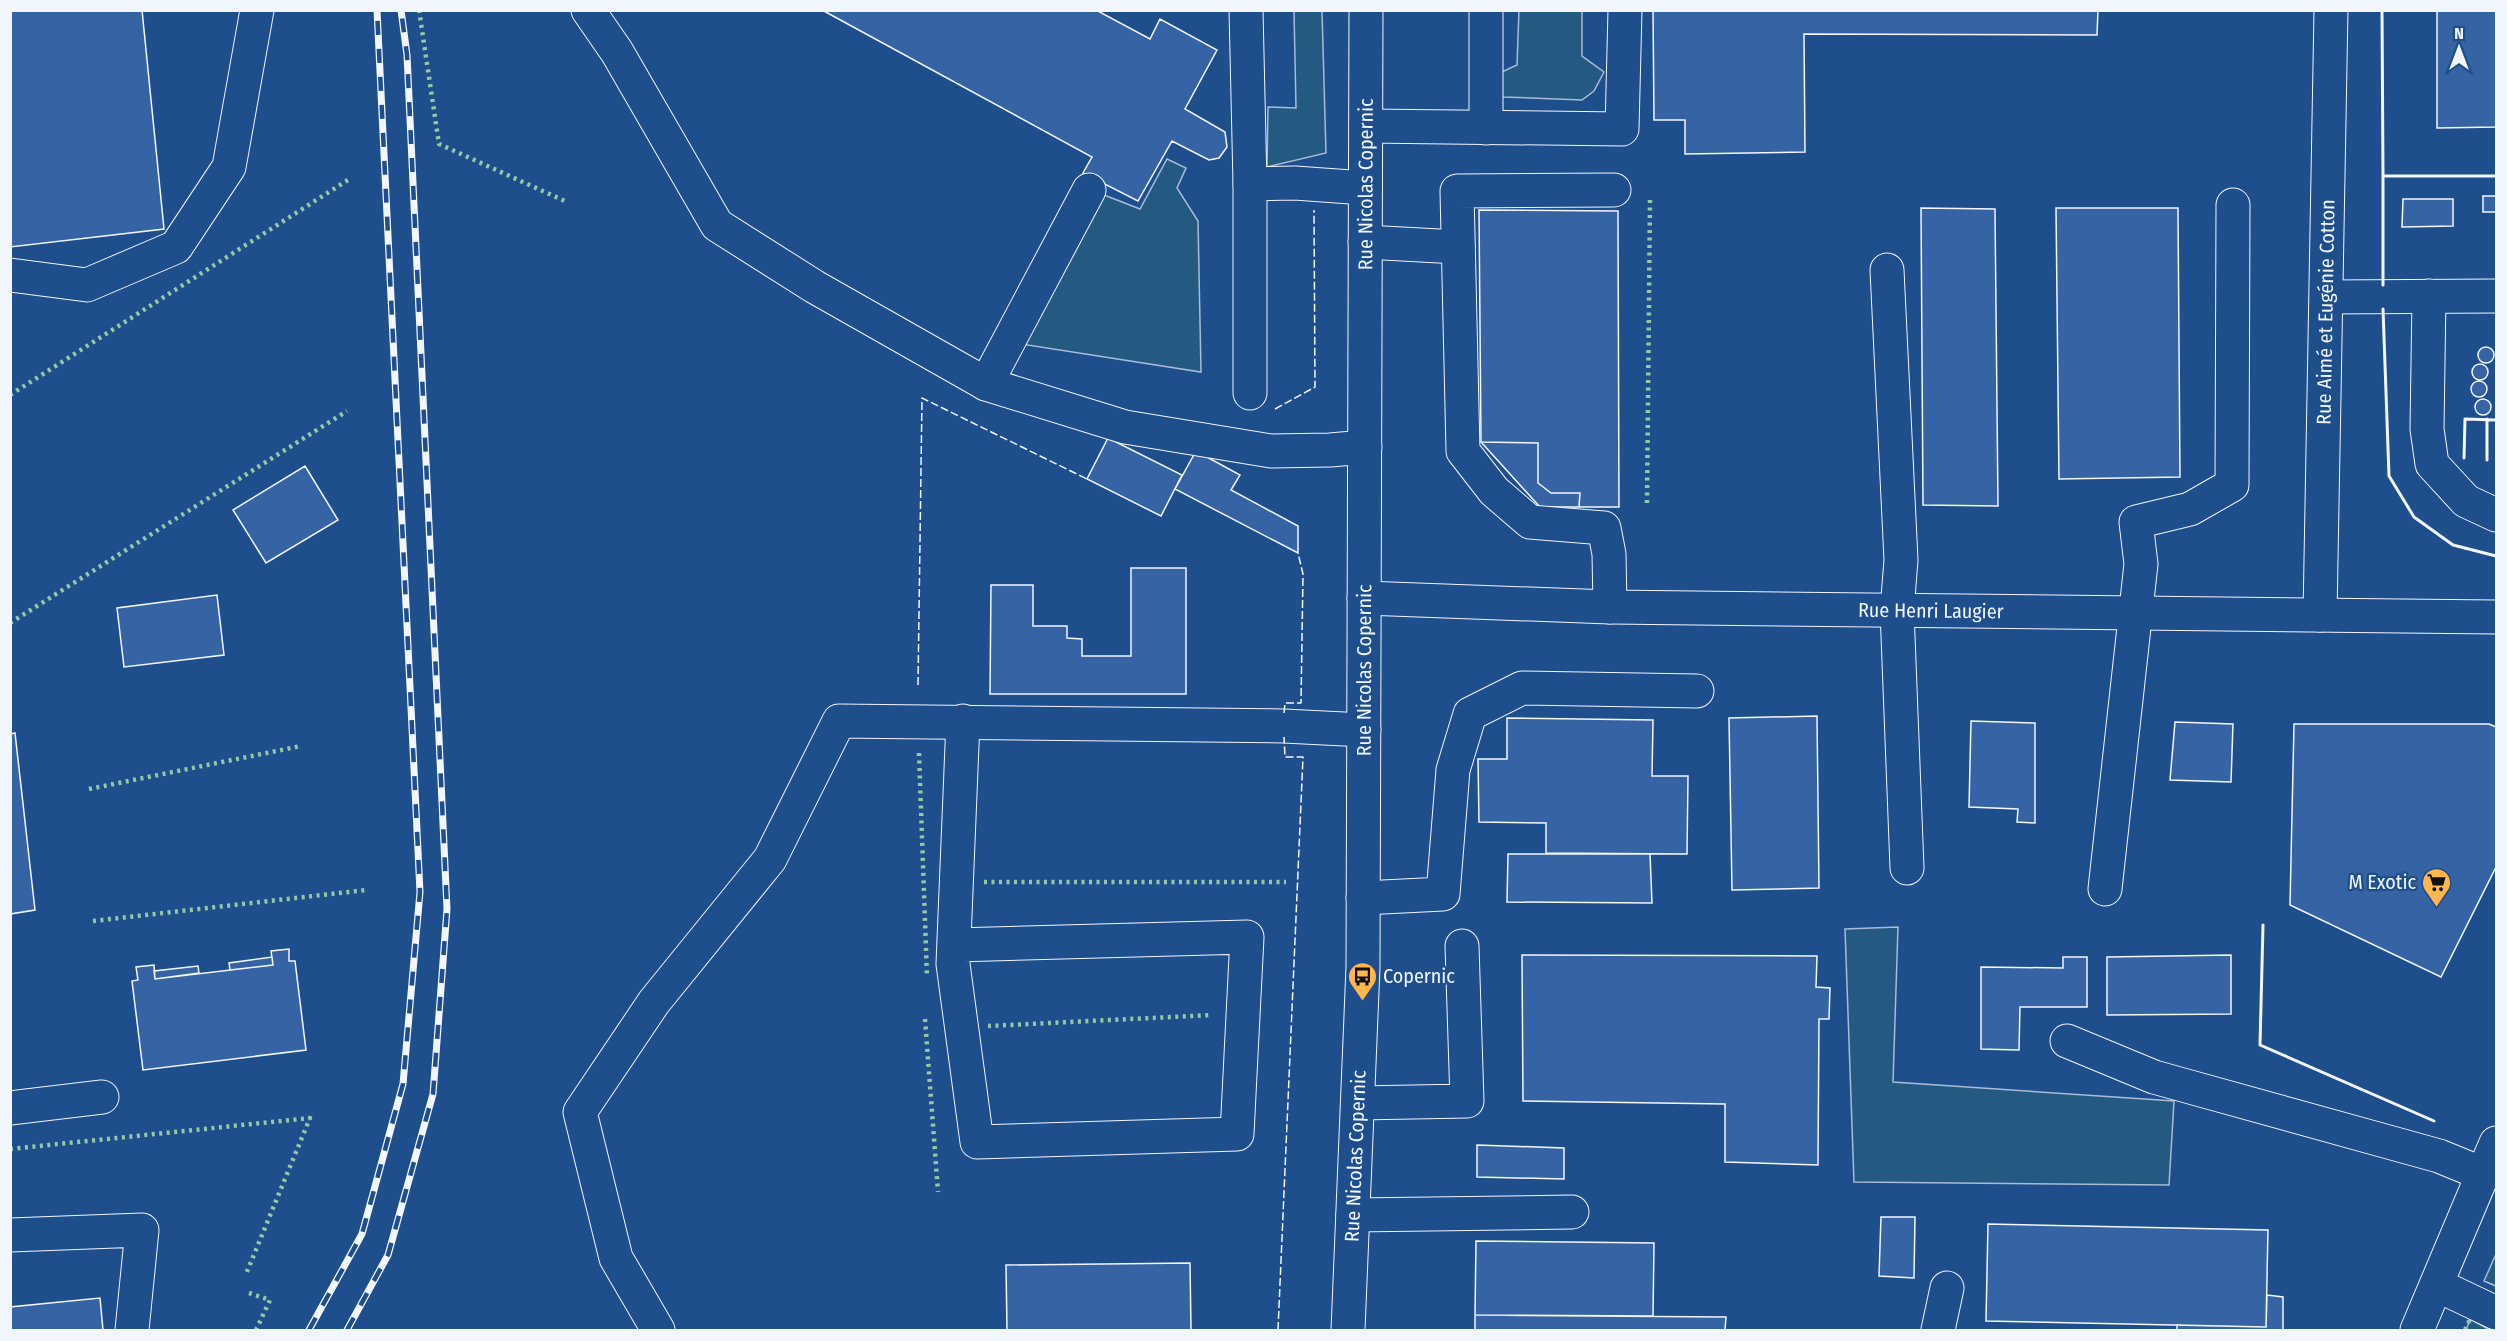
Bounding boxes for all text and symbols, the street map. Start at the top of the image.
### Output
north arrow [2429,18,2489,78]
text: N [2454,24,2464,43]
street label: Rue Nicolas Copernic [1353,98,1378,270]
street label: Rue Aimé et Eugénie Cotton [2311,199,2340,425]
street label: Rue Nicolas Copernic [1352,584,1376,756]
street label: Rue Henri Laugier [1858,598,2004,623]
supermarket icon: M Exotic [2421,866,2453,908]
place label: M Exotic [2348,870,2416,894]
bus stop icon: Copernic [1346,960,1378,1002]
place label: Copernic [1383,964,1455,988]
street label: Rue Nicolas Copernic [1340,1069,1371,1243]

